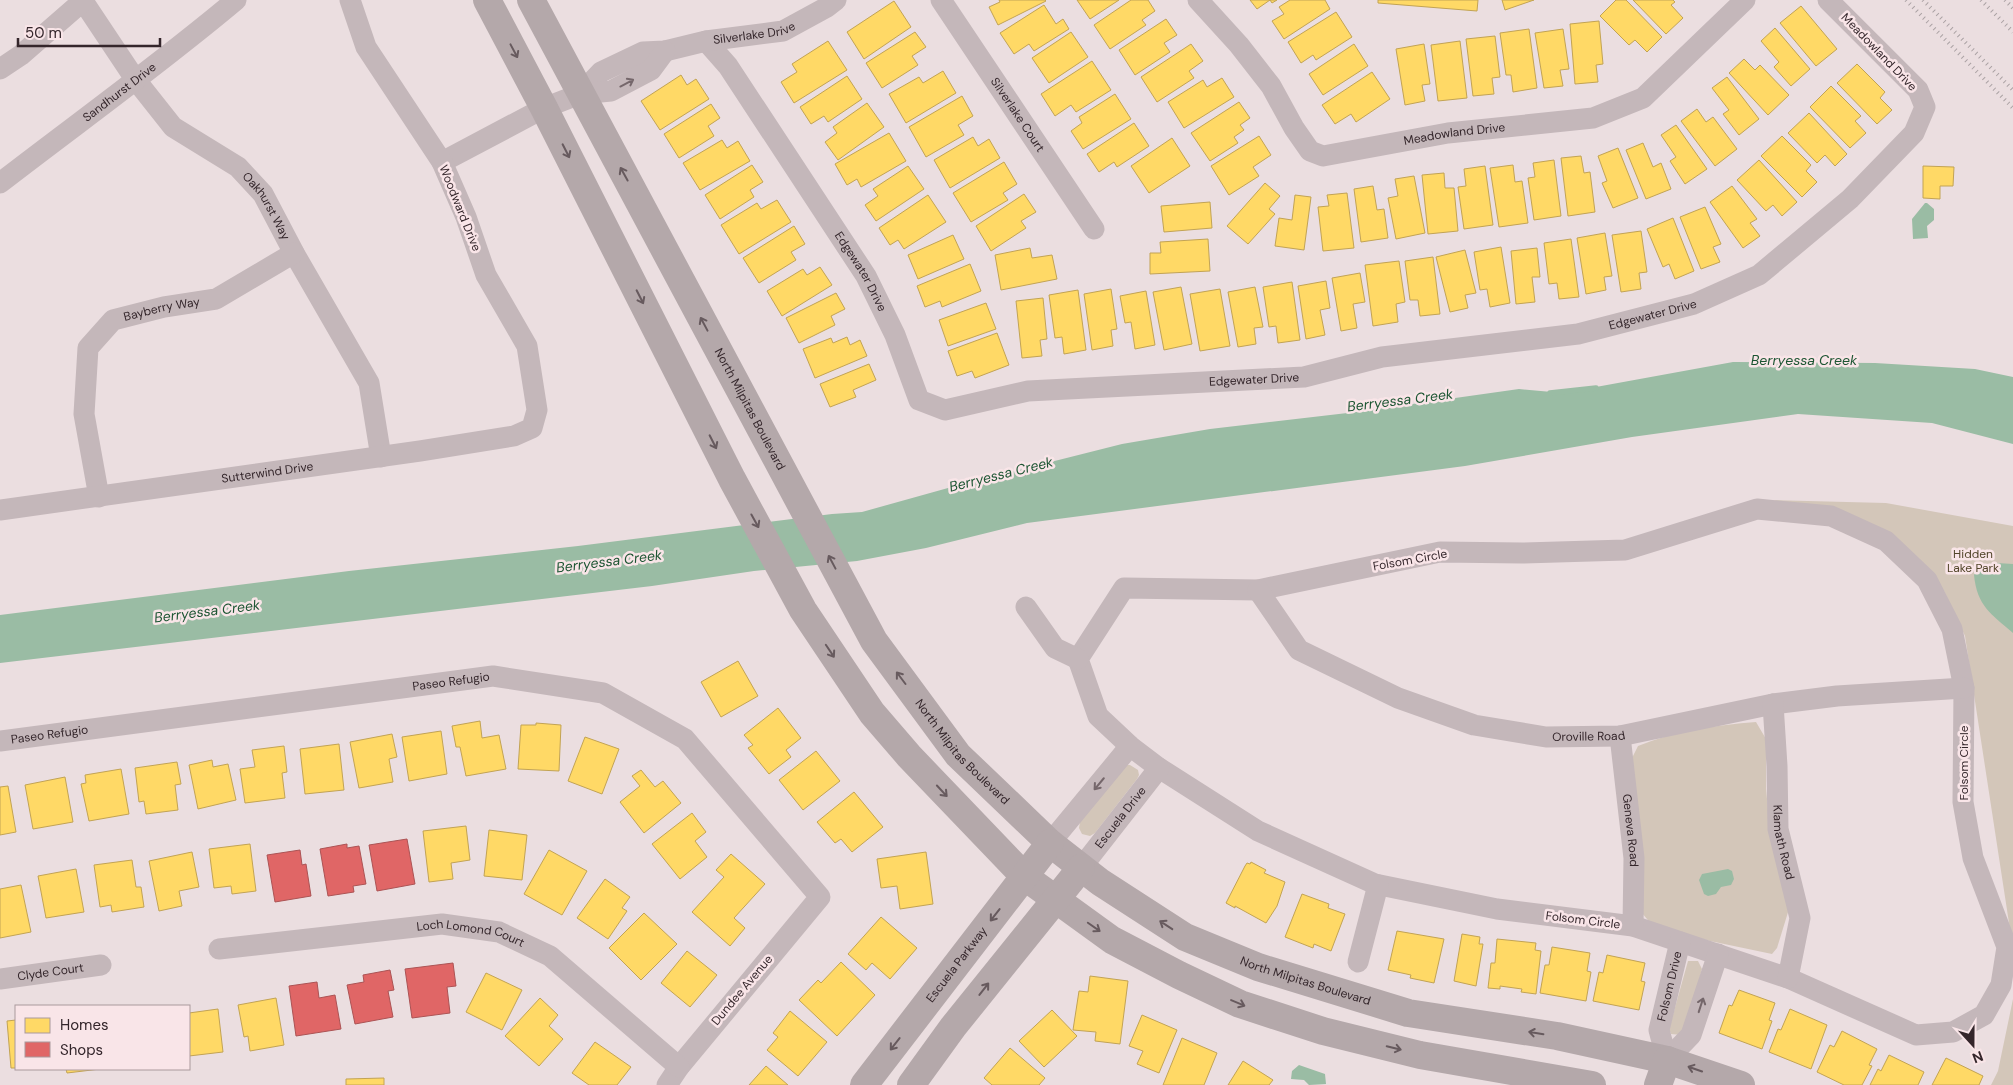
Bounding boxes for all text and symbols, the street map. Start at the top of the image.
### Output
street label: Meadowland Drive [1838,10,1920,94]
scale bar [18,15,160,47]
street label: Silverlake Drive [712,18,798,48]
text: 50 m [25,23,62,43]
one-way arrow [509,43,519,58]
street label: Sandhurst Drive [79,59,160,125]
street label: Silverlake Court [987,74,1049,155]
one-way arrow [619,78,634,87]
street label: Meadowland Drive [1402,119,1506,149]
one-way arrow [561,144,571,159]
street label: Woodward Drive [435,163,485,254]
one-way arrow [619,167,629,182]
street label: Oakhurst Way [239,169,294,243]
street label: Edgewater Drive [831,228,890,314]
one-way arrow [635,289,645,304]
street label: Bayberry Way [122,294,201,325]
street label: Edgewater Drive [1607,296,1699,334]
one-way arrow [699,316,709,331]
street label: North Milpitas Boulevard [711,345,789,473]
water label: Berryessa Creek [1751,351,1858,369]
street label: Edgewater Drive [1209,369,1300,390]
water label: Berryessa Creek [1346,384,1455,415]
one-way arrow [708,434,718,449]
water label: Berryessa Creek [947,452,1056,496]
street label: Sutterwind Drive [220,458,314,487]
one-way arrow [750,514,760,529]
water label: Berryessa Creek [555,545,664,576]
street label: Folsom Circle [1372,546,1449,574]
park label: Hidden Lake Park [1947,546,1999,576]
one-way arrow [826,555,836,570]
water label: Berryessa Creek [153,595,262,626]
one-way arrow [825,643,835,657]
street label: Paseo Refugio [412,669,491,695]
one-way arrow [895,672,906,685]
street label: North Milpitas Boulevard [911,696,1013,808]
street label: Paseo Refugio [10,721,89,747]
street label: Folsom Circle [1956,725,1972,801]
street label: Oroville Road [1552,727,1627,745]
one-way arrow [1093,777,1104,790]
street label: Escuela Drive [1091,783,1150,852]
one-way arrow [936,785,948,798]
street label: Geneva Road [1619,793,1642,867]
street label: Klamath Road [1770,805,1798,881]
street label: Folsom Circle [1545,907,1621,933]
one-way arrow [990,908,1001,921]
street label: Loch Lomond Court [416,916,527,951]
one-way arrow [1159,920,1173,930]
one-way arrow [1087,922,1101,932]
street label: Escuela Parkway [922,923,991,1006]
street label: Folsom Drive [1653,949,1686,1023]
street label: Dundee Avenue [708,951,776,1029]
street label: North Milpitas Boulevard [1238,953,1373,1009]
street label: Clyde Court [16,959,85,985]
one-way arrow [978,983,989,996]
one-way arrow [1696,997,1706,1013]
one-way arrow [1230,998,1245,1008]
legend [15,1005,190,1070]
text: Homes [60,1015,109,1035]
north arrow [1948,1020,1998,1070]
one-way arrow [1529,1028,1545,1038]
one-way arrow [890,1037,900,1051]
text: Shops [60,1040,103,1060]
one-way arrow [1385,1044,1401,1054]
text: N [1970,1047,1986,1067]
one-way arrow [1687,1064,1703,1074]

